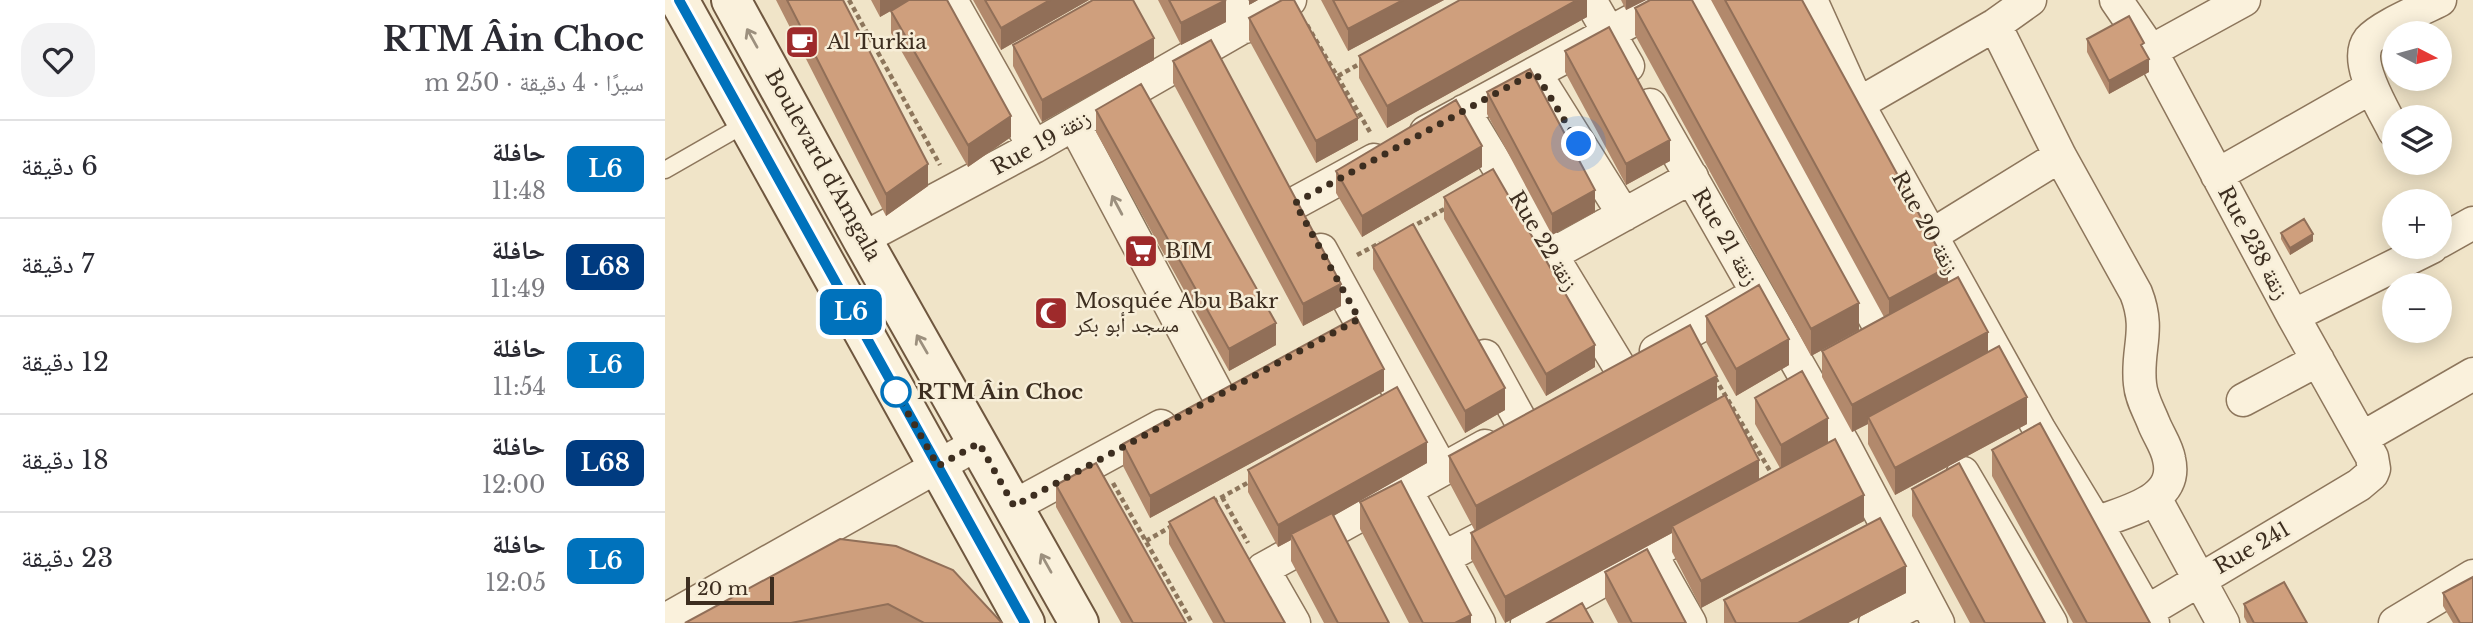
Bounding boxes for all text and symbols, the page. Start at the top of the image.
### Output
text: RTM Âin Choc [383,19,644,60]
north arrow [2382,21,2452,91]
map controls [2382,21,2452,343]
button: heart [21,23,95,97]
cafe icon: Al Turkia [783,23,821,61]
one-way arrow [745,28,759,48]
place label: Al Turkia [826,29,927,55]
street label: Boulevard d'Amgala [759,65,887,266]
text: سيرًا · 4 دقيقة · 250 m [425,69,644,97]
street label: Rue 19 زنقة [987,105,1095,181]
button: layers [2382,105,2452,175]
your location [1561,126,1596,161]
text: حافلة [492,136,546,168]
text: 6 دقيقة [21,150,98,182]
text: L6 [588,154,623,183]
street label: Rue 20 زنقة [1886,167,1964,279]
text: 11:48 [492,177,546,205]
street label: Rue 238 زنقة [2212,182,2294,304]
street label: Rue 21 زنقة [1687,184,1763,290]
street label: Rue 22 زنقة [1503,186,1583,296]
button: + [2382,189,2452,259]
one-way arrow [1110,195,1124,216]
supermarket icon: BIM [1122,232,1160,270]
text: حافلة [492,234,545,266]
place label: BIM [1165,238,1213,264]
text: 7 دقيقة [21,248,94,280]
text: L68 [580,252,630,281]
button: − [2382,273,2452,343]
text: 11:49 [490,275,545,303]
place label: Mosquée Abu Bakr مسجد أبو بكر [1074,288,1278,338]
line badge: L6 [819,289,883,335]
mosque icon: Mosquée Abu Bakr مسجد أبو بكر [1032,294,1070,332]
text: L6 [834,297,868,326]
text: حافلة [492,332,546,364]
one-way arrow [915,334,929,354]
text: 12 دقيقة [21,346,109,378]
text: L6 [588,350,623,379]
text: 11:54 [492,373,546,401]
marker: RTM Âin Choc [881,377,911,407]
place label: RTM Âin Choc [917,379,1083,405]
text: حافلة [492,430,545,462]
text: 18 دقيقة [21,444,109,476]
text: L68 [580,448,630,477]
text: 12:00 [482,471,545,499]
street label: Rue 241 [2209,516,2295,580]
text: حافلة [492,528,546,560]
text: 23 دقيقة [21,542,113,574]
text: L6 [588,546,623,575]
one-way arrow [1039,554,1053,574]
text: 12:05 [486,569,546,597]
scale bar [686,574,773,606]
text: 20 m [697,577,748,600]

